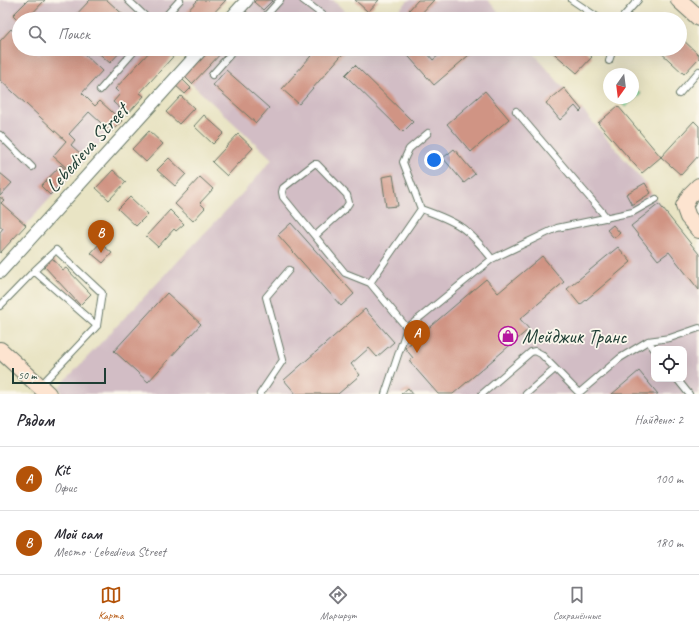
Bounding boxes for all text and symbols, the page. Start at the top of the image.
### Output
search box [12,12,687,56]
icon: search [26,23,48,45]
text: Поиск [58,25,90,44]
north arrow [603,68,639,104]
street label: Lebedieva Street [40,96,136,198]
your location [424,150,444,170]
pin: B [88,220,114,253]
pin: A [404,320,430,353]
place label: Мейджик Транс [522,324,627,349]
shop icon: Мейджик Транс [497,325,519,347]
map controls [651,346,687,382]
button: locate [651,346,687,382]
scale bar [12,366,106,385]
text: 50 m [18,368,37,382]
text: Рядом [16,410,54,431]
text: Найдено: 2 [635,412,683,428]
text: Kit [54,461,70,480]
text: A [26,471,32,487]
text: 100 m [655,471,683,487]
text: Офис [54,480,77,496]
text: Мой сам [54,525,102,544]
text: B [26,535,32,551]
text: 180 m [655,535,683,551]
text: Место · Lebedieva Street [54,544,166,560]
tab: Карта [98,584,123,622]
tab: Маршрут [320,584,356,622]
tab: Сохранённые [553,584,601,622]

